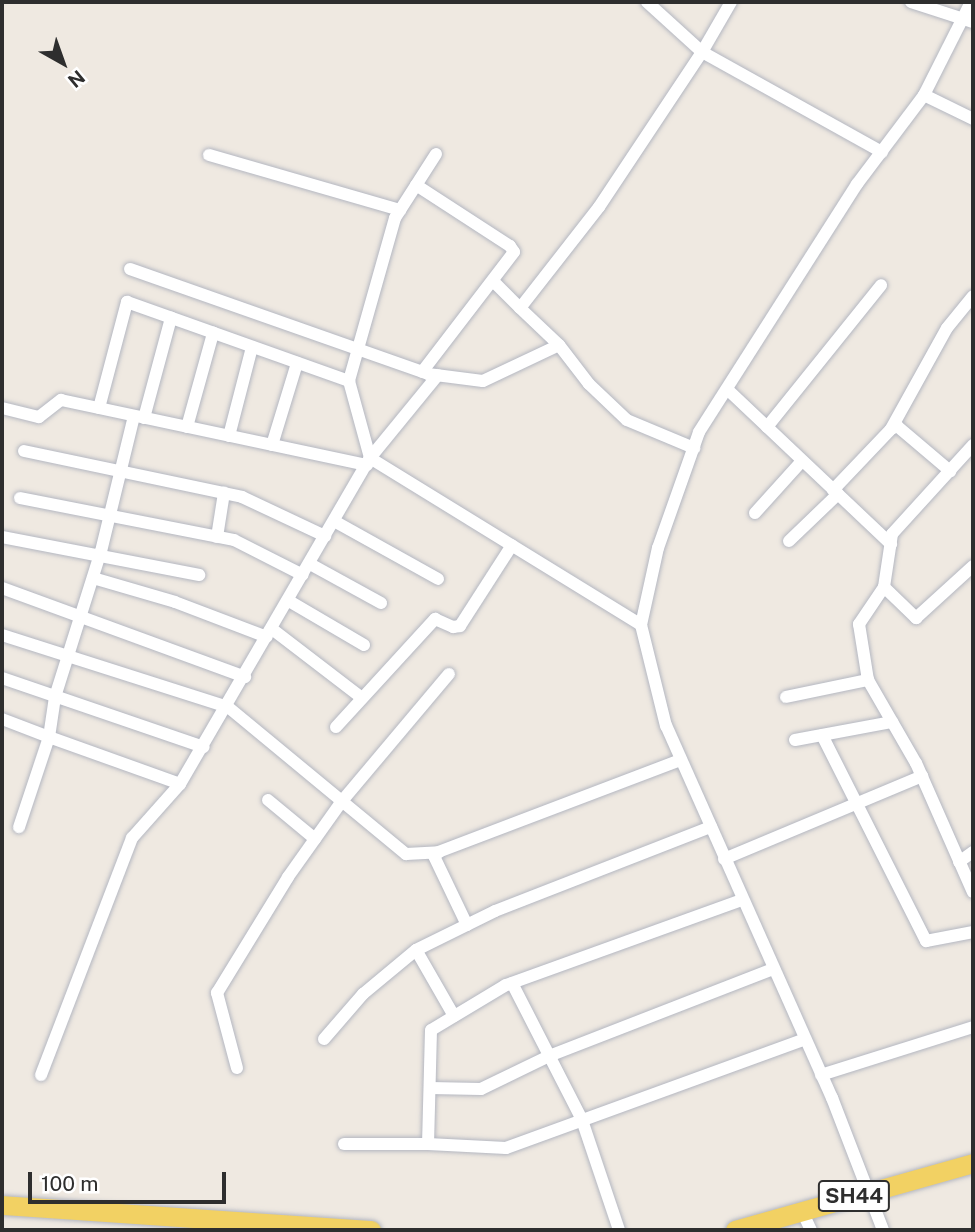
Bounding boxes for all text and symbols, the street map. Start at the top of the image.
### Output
north arrow [28,28,98,98]
text: N [64,66,89,92]
scale bar [32,1158,229,1202]
text: 100 m [41,1171,98,1196]
road number: SH44 [817,1178,891,1214]

